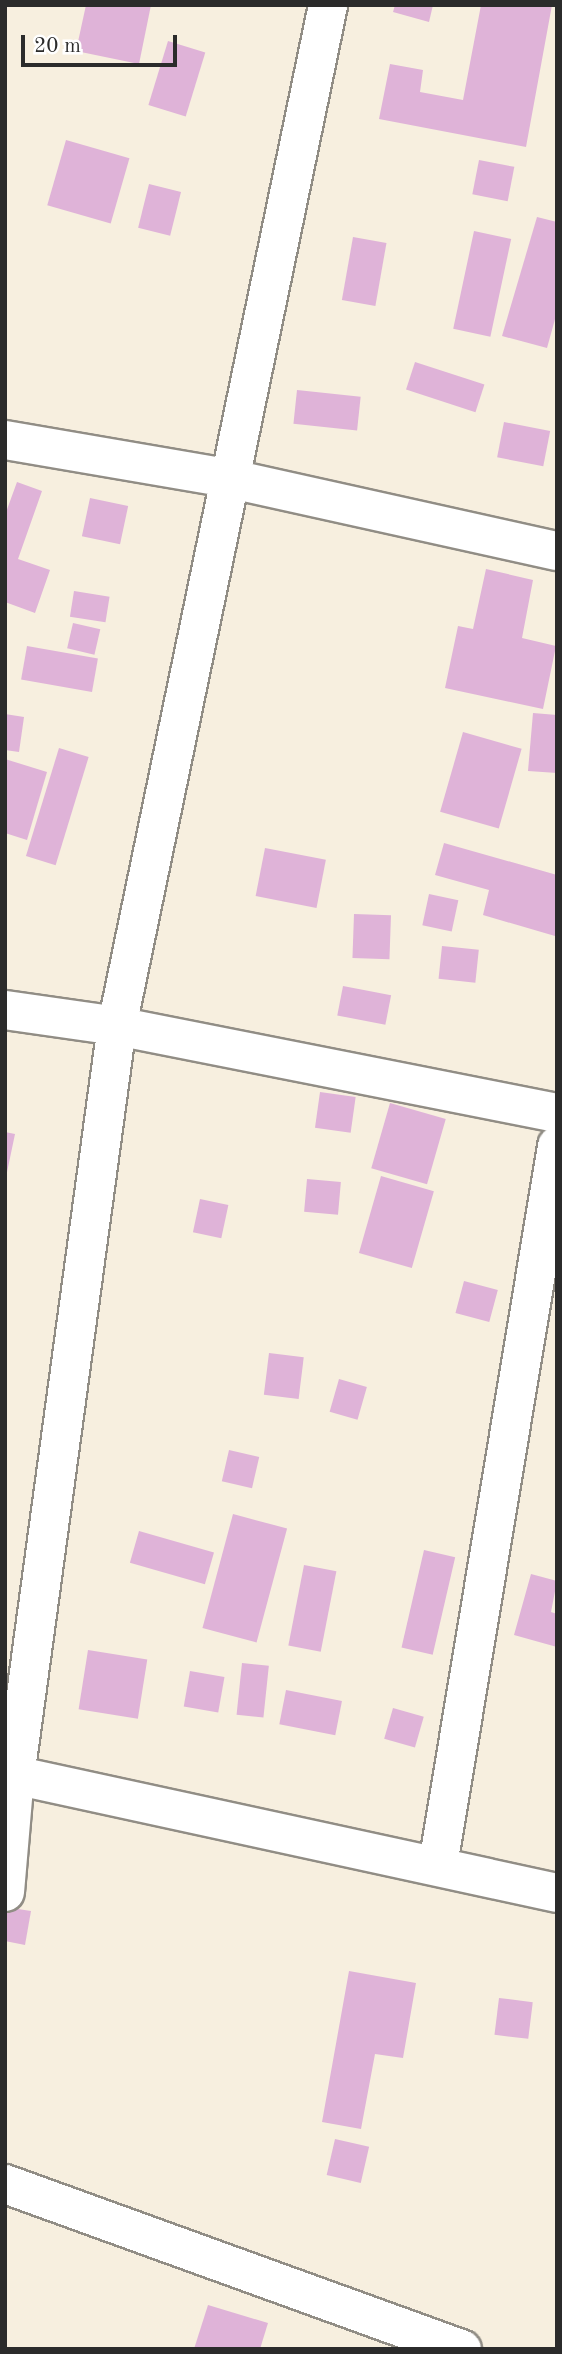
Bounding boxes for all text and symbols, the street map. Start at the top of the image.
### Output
scale bar [24,21,180,65]
text: 20 m [34,36,81,57]

